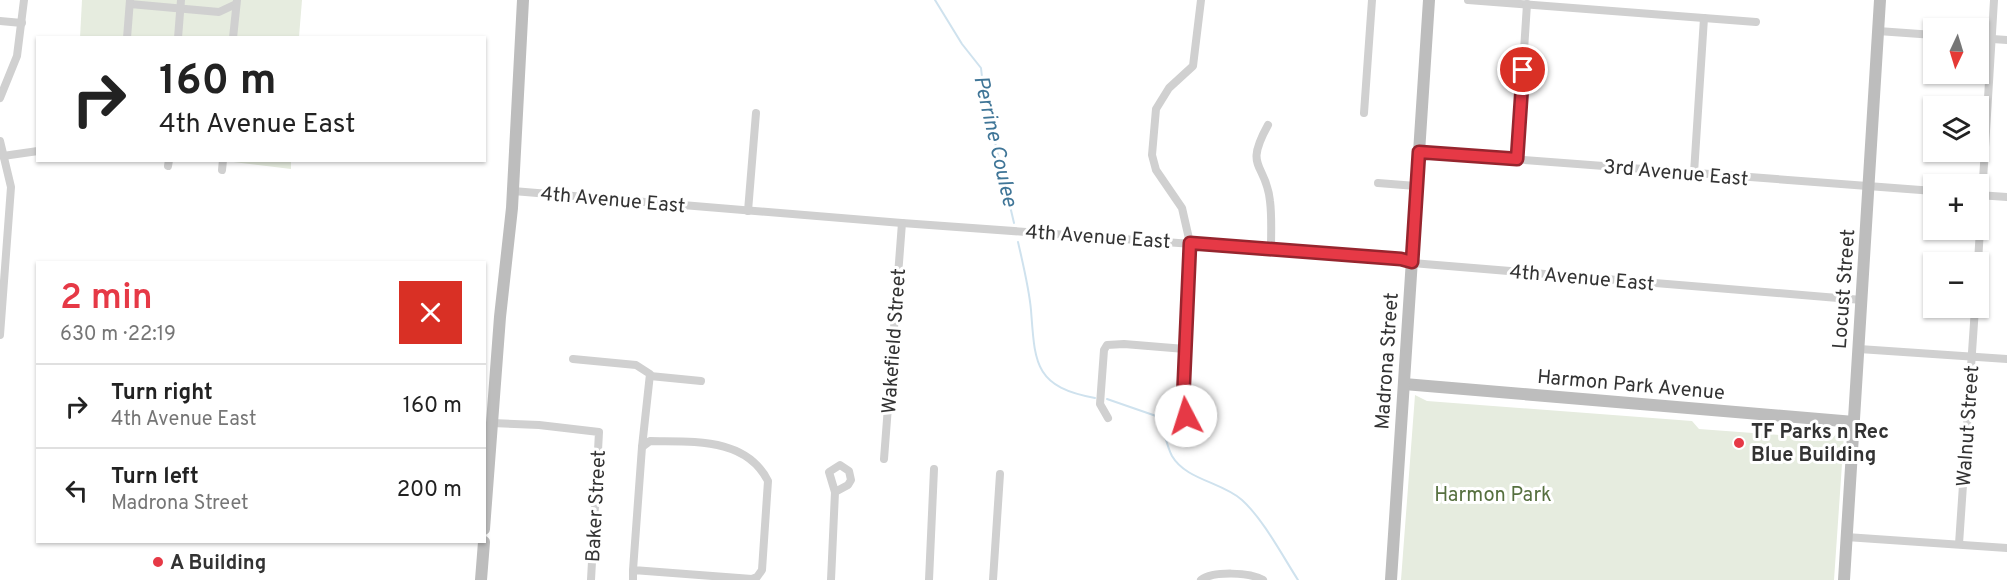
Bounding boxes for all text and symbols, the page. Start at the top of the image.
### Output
north arrow [1923,18,1989,84]
map controls [1923,18,1989,318]
pin [1497,44,1548,95]
icon: arrive [1506,53,1539,86]
text: 160 m [159,56,277,109]
icon: right [60,60,138,138]
water label: Perrine Coulee [966,73,1023,211]
button: layers [1923,96,1989,162]
text: 4th Avenue East [159,108,355,142]
street label: 3rd Avenue East [1602,155,1749,193]
button: + [1923,174,1989,240]
street label: 4th Avenue East [539,182,686,220]
street label: 4th Avenue East [1024,220,1171,256]
street label: Locust Street [1828,228,1862,350]
button: − [1923,252,1989,318]
street label: 4th Avenue East [1508,260,1655,298]
street label: Wakefield Street [877,267,913,415]
text: 2 min [60,276,153,322]
button: close [399,281,462,344]
street label: Madrona Street [1370,292,1406,431]
text: 630 m · 22:19 [60,322,176,348]
street label: Walnut Street [1952,364,1986,488]
street label: Harmon Park Avenue [1536,365,1726,407]
text: Turn right [111,380,213,407]
position arrow [1154,384,1218,448]
icon: right [60,390,93,423]
text: 160 m [403,393,462,420]
text: 4th Avenue East [111,407,256,433]
place label: TF Parks n Rec Blue Building [1751,420,1889,469]
marker: TF Parks n Rec Blue Building [1732,436,1746,450]
street label: Baker Street [581,449,613,563]
text: Turn left [111,464,199,491]
icon: left [60,474,93,507]
text: 200 m [397,477,462,504]
park label: Harmon Park [1434,483,1552,509]
text: Madrona Street [111,491,249,517]
place label: A Building [170,551,266,577]
marker: A Building [151,555,165,569]

